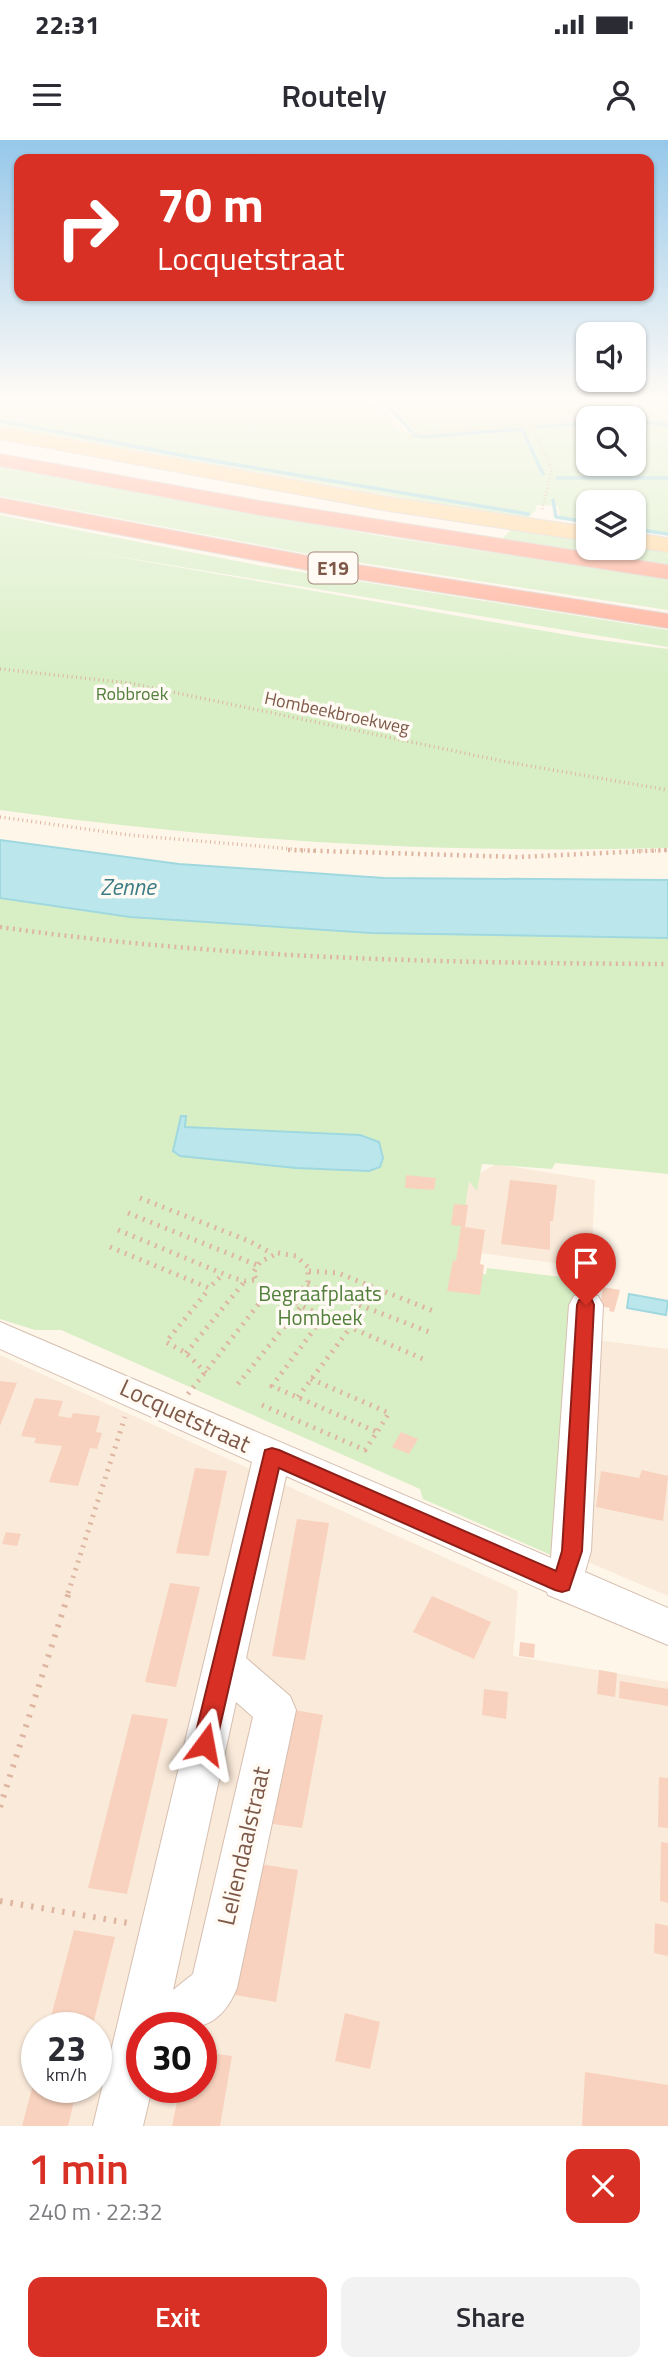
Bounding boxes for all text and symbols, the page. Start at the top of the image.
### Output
text: 22:31 [35,5,100,44]
text: Routely [281,71,387,119]
icon: menu [28,76,66,114]
icon: person [602,76,640,114]
text: 70 m [157,166,264,241]
icon: right [42,182,133,273]
text: Locquetstraat [157,234,344,282]
map controls [576,322,646,560]
button: sound [576,322,646,392]
button: search [576,406,646,476]
button: layers [576,490,646,560]
road number: E19 [308,552,358,584]
park label: Robbroek [96,680,169,707]
street label: Hombeekbroekweg [262,684,412,741]
water label: Zenne [100,869,157,904]
pin [556,1233,616,1305]
icon: arrive [567,1244,605,1282]
park label: Begraafplaats Hombeek [258,1277,382,1333]
street label: Locquetstraat [114,1369,257,1461]
position arrow [168,1707,242,1781]
street label: Leliendaalstraat [207,1762,279,1929]
speed limit sign: 30 [126,2012,217,2103]
text: 23 [47,2021,86,2075]
text: km/h [46,2061,87,2088]
text: 1 min [28,2136,129,2200]
button: close [566,2149,640,2223]
text: 240 m · 22:32 [28,2194,163,2229]
button: Exit [28,2277,327,2357]
button: Share [341,2277,640,2357]

